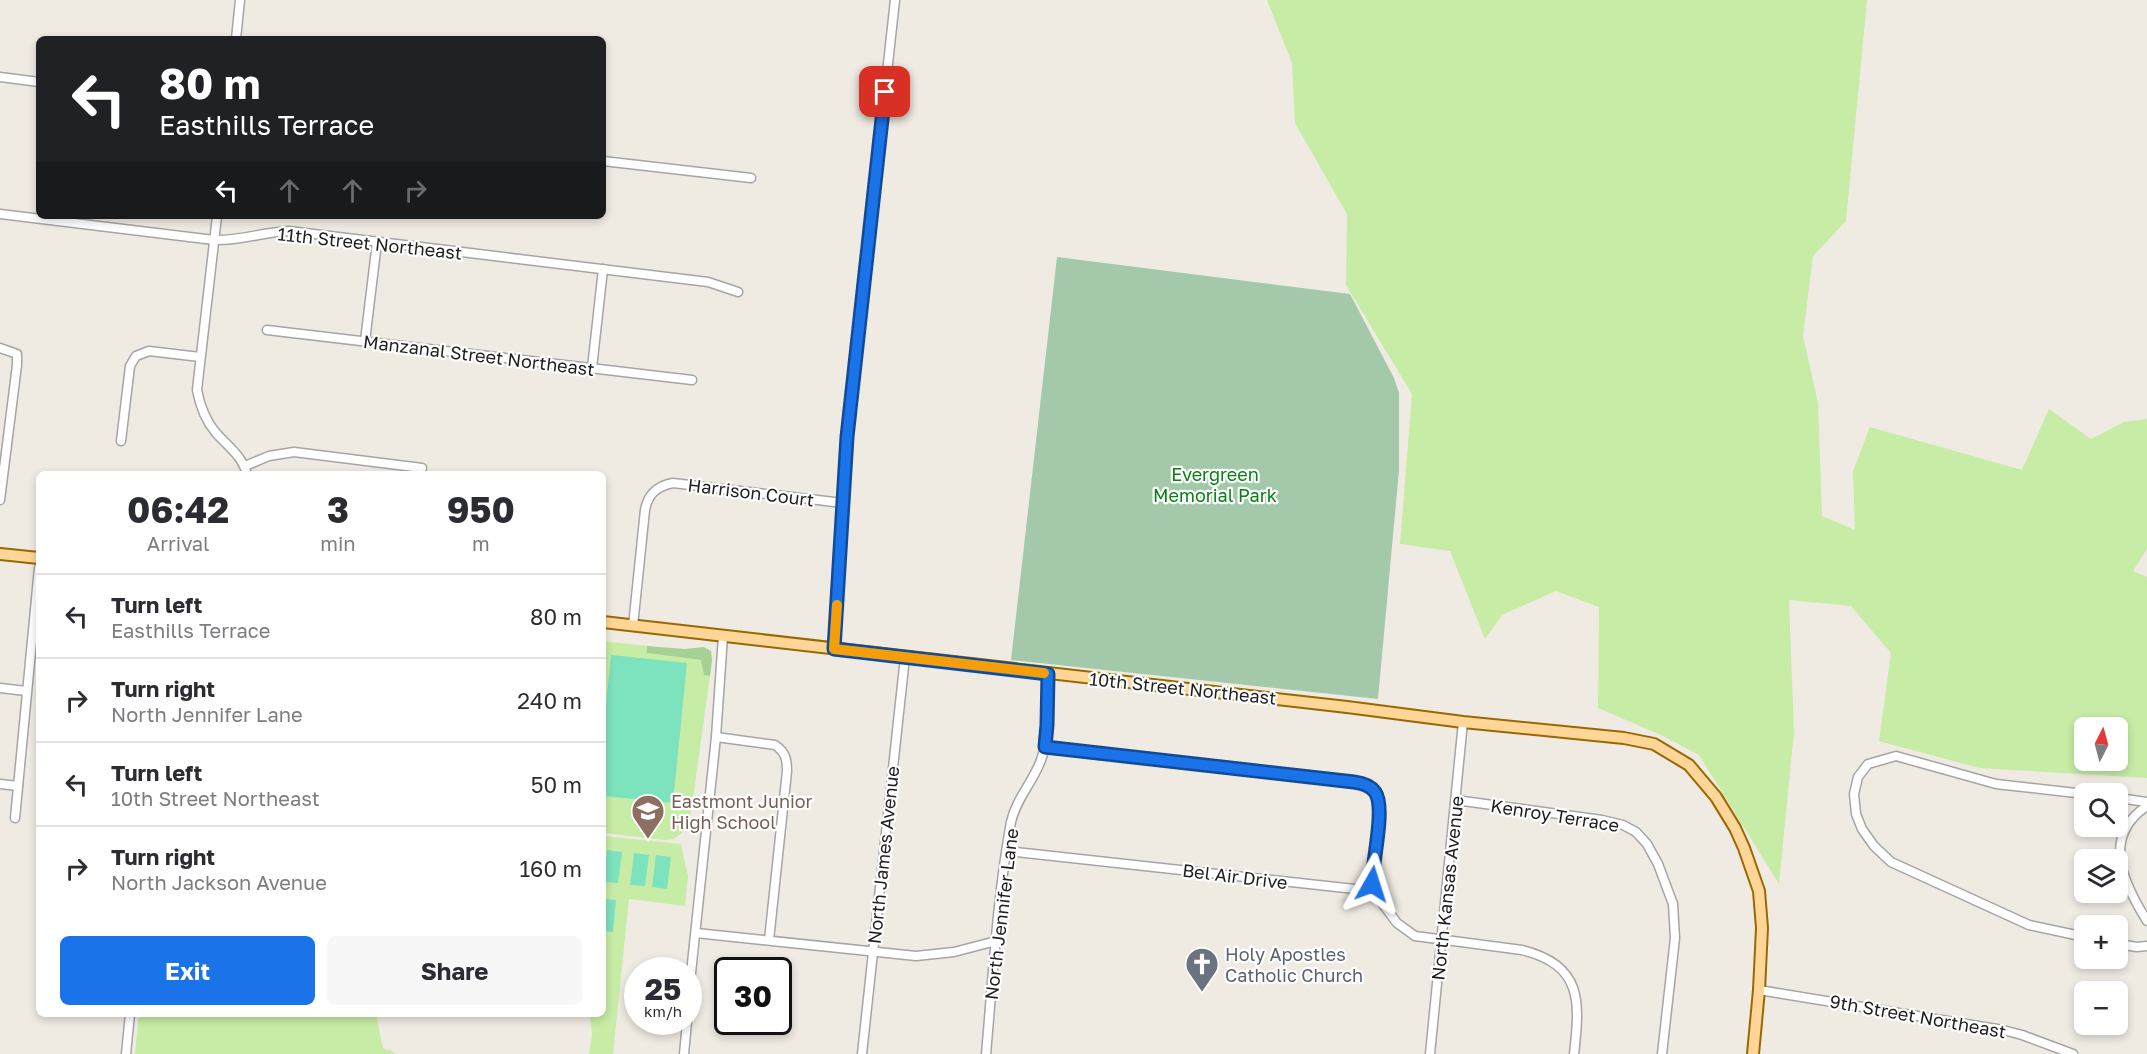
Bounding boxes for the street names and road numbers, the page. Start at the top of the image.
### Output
street label: 11th Street Northeast [277,222,463,264]
street label: Manzanal Street Northeast [362,330,596,380]
street label: Harrison Court [687,473,815,511]
street label: 10th Street Northeast [1088,667,1278,709]
street label: North James Avenue [863,765,903,945]
street label: Kenroy Terrace [1489,794,1621,836]
street label: North Kansas Avenue [1426,795,1468,981]
street label: North Jennifer Lane [980,827,1022,1001]
street label: Bel Air Drive [1181,859,1289,893]
street label: 9th Street Northeast [1828,990,2008,1042]

